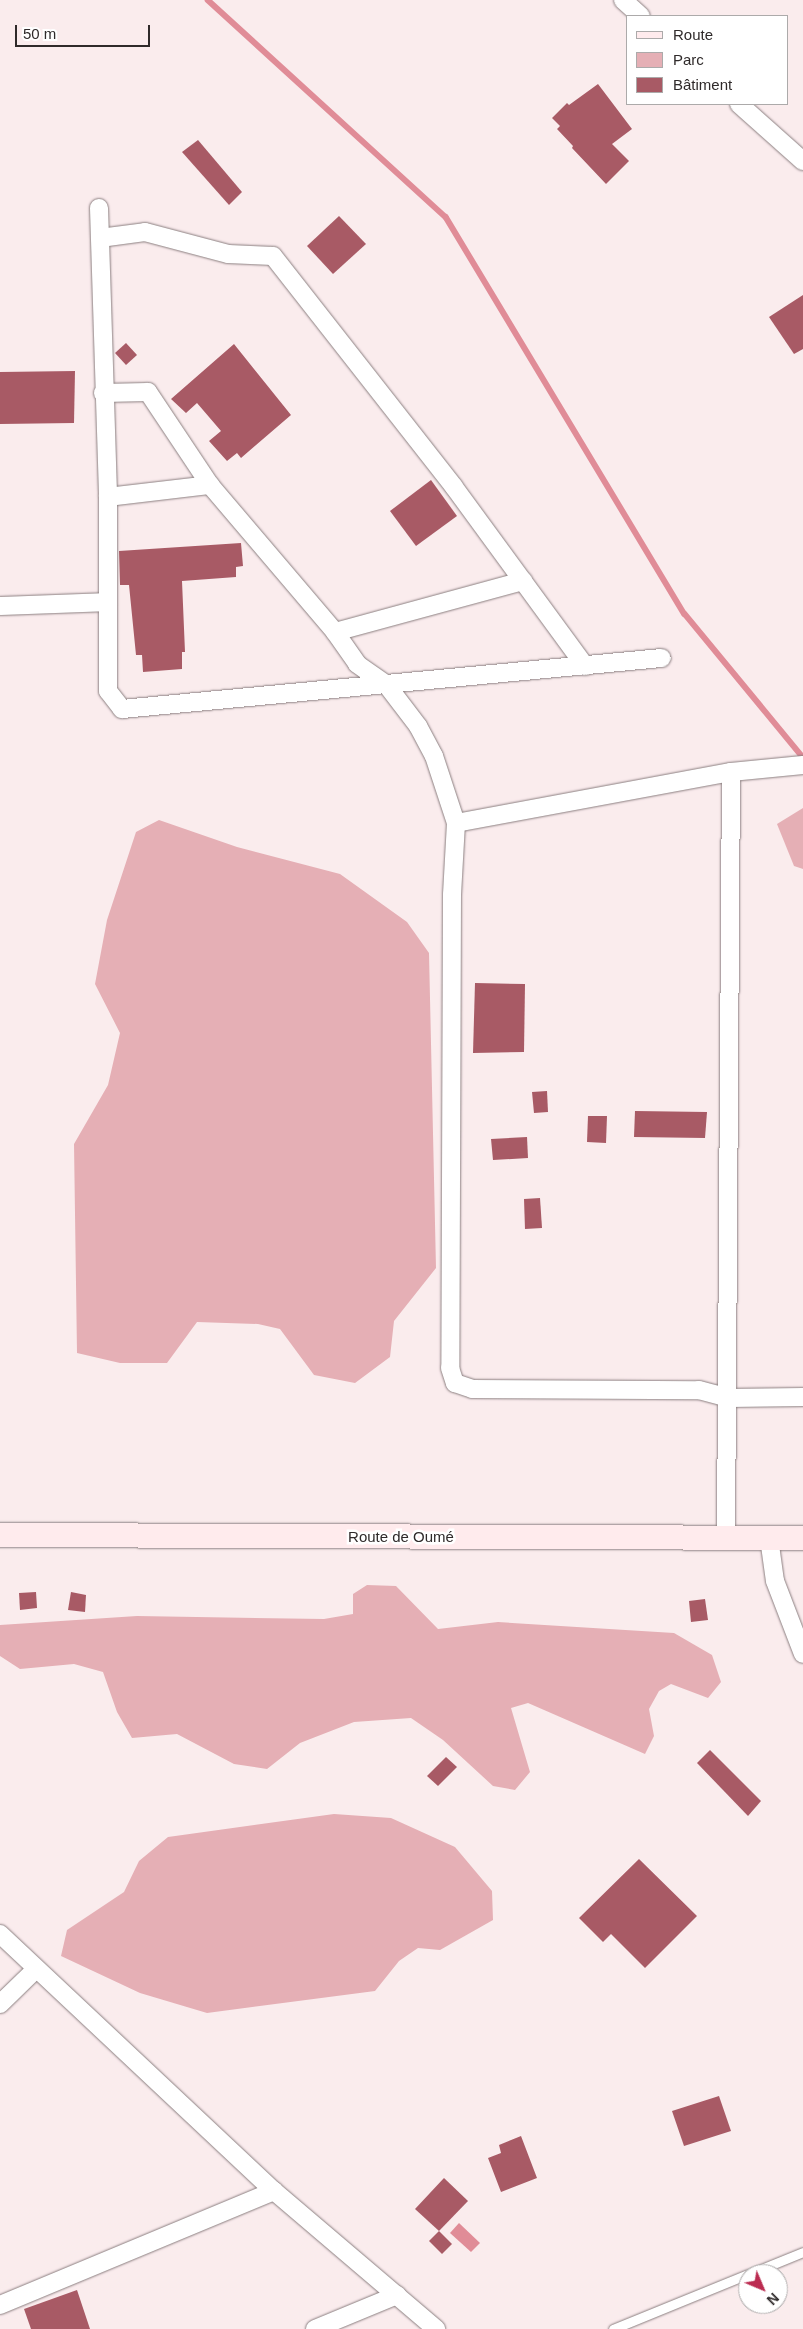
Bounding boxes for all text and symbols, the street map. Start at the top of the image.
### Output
scale bar [18,15,152,47]
legend [626,15,788,105]
text: 50 m [23,25,56,42]
text: Route [673,26,713,43]
text: Parc [673,51,704,68]
text: Bâtiment [673,76,732,93]
street label: Route de Oumé [348,1528,454,1546]
north arrow [738,2264,788,2314]
text: N [764,2290,782,2308]

